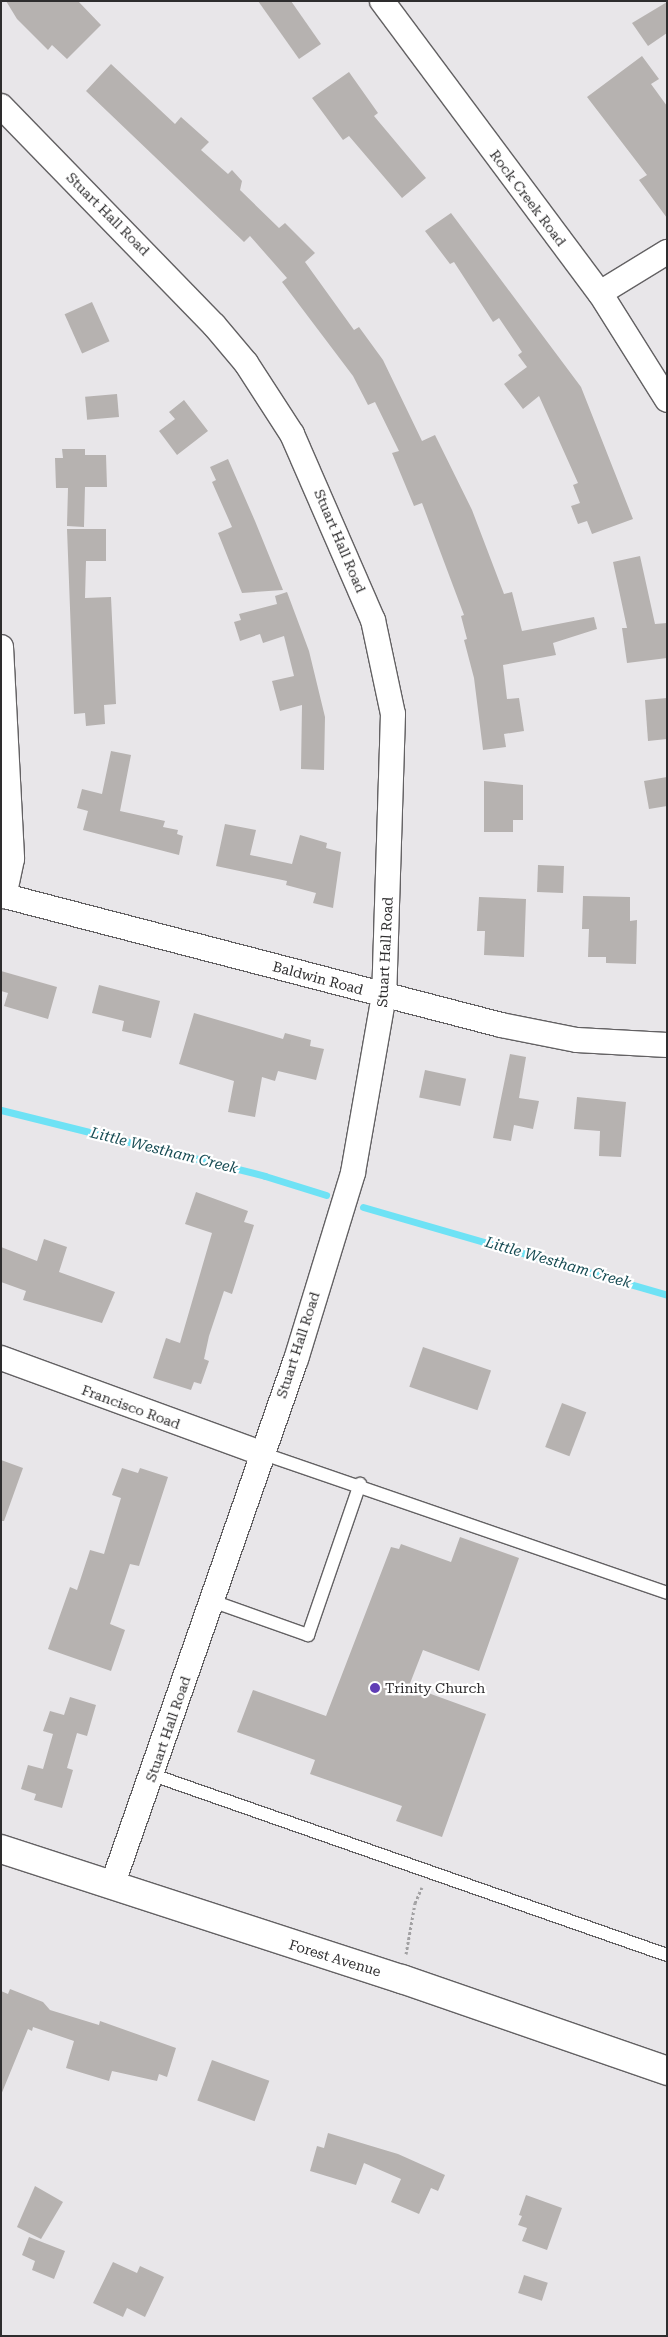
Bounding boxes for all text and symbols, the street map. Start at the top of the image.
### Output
street label: Rock Creek Road [486,147,570,249]
street label: Stuart Hall Road [63,169,153,259]
street label: Stuart Hall Road [311,487,369,595]
street label: Stuart Hall Road [374,896,396,1008]
street label: Baldwin Road [271,958,365,998]
water label: Little Westham Creek [88,1124,240,1178]
water label: Little Westham Creek [483,1234,633,1292]
street label: Stuart Hall Road [273,1290,323,1400]
street label: Francisco Road [79,1381,183,1433]
street label: Stuart Hall Road [142,1674,194,1784]
place label: Trinity Church [385,1680,485,1696]
marker: Trinity Church [369,1682,381,1694]
street label: Forest Avenue [287,1936,383,1980]

